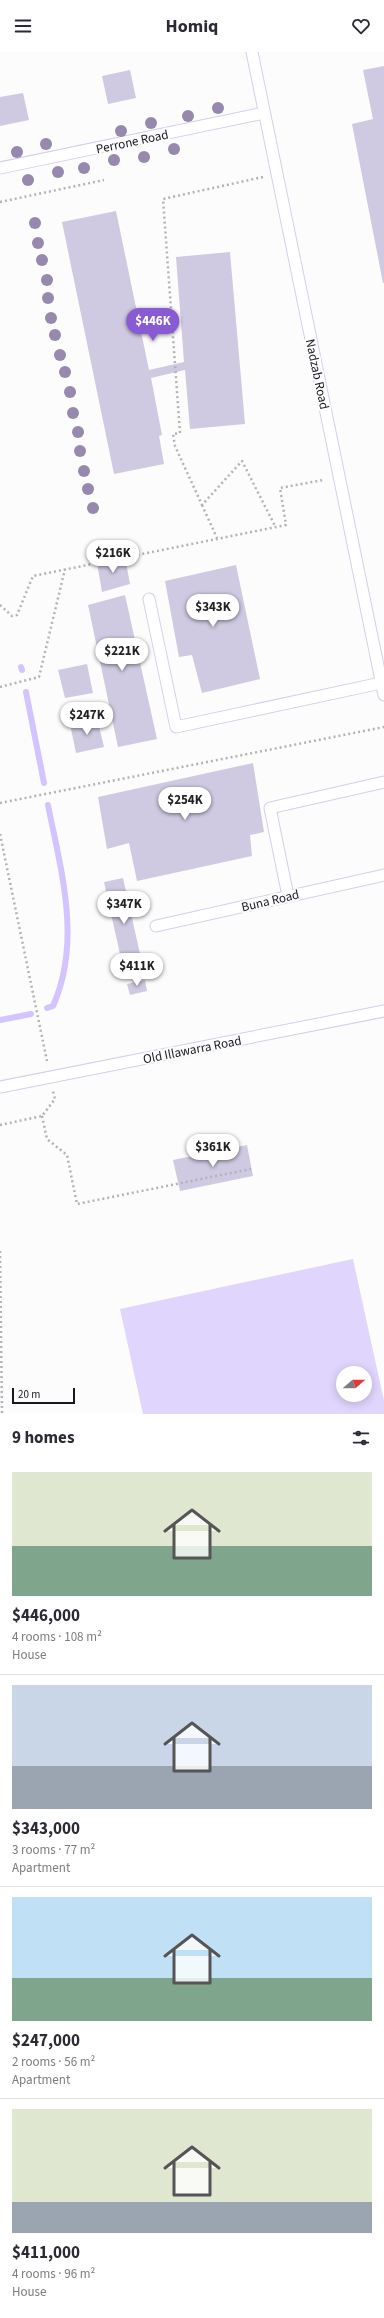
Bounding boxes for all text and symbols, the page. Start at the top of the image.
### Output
text: Homiq [166,14,218,39]
icon: menu [12,15,34,37]
icon: heart [350,15,372,37]
street label: Perrone Road [94,126,170,158]
pin: $446K [125,308,181,342]
text: $446K [135,312,171,330]
street label: Nadzab Road [301,337,333,411]
pin: $216K [85,540,141,574]
text: $216K [95,544,131,562]
pin: $343K [185,594,241,628]
text: $343K [195,598,231,616]
pin: $221K [94,638,150,672]
text: $221K [104,642,140,660]
pin: $247K [59,702,115,736]
text: $247K [69,706,105,724]
pin: $254K [157,787,213,821]
text: $254K [167,791,203,809]
street label: Buna Road [240,886,301,916]
pin: $347K [96,891,152,925]
text: $347K [106,895,142,913]
pin: $411K [109,953,165,987]
text: $411K [119,957,155,975]
street label: Old Illawarra Road [141,1032,243,1068]
pin: $361K [185,1134,241,1168]
text: $361K [195,1138,231,1156]
north arrow [336,1366,372,1402]
map controls [336,1366,372,1402]
scale bar [12,1386,75,1405]
text: 20 m [18,1387,40,1402]
text: 9 homes [12,1426,74,1450]
icon: filters [350,1427,372,1449]
icon: home [156,1498,228,1570]
text: $446,000 [12,1604,80,1628]
text: 4 rooms · 108 m² [12,1628,102,1646]
text: House [12,1646,47,1664]
icon: home [156,1711,228,1783]
text: $343,000 [12,1817,80,1841]
text: 3 rooms · 77 m² [12,1841,95,1859]
text: Apartment [12,1859,70,1877]
icon: home [156,1923,228,1995]
text: $247,000 [12,2029,80,2053]
text: 2 rooms · 56 m² [12,2053,95,2071]
text: Apartment [12,2071,70,2089]
icon: home [156,2135,228,2207]
text: $411,000 [12,2241,80,2265]
text: 4 rooms · 96 m² [12,2265,95,2283]
text: House [12,2283,47,2301]

